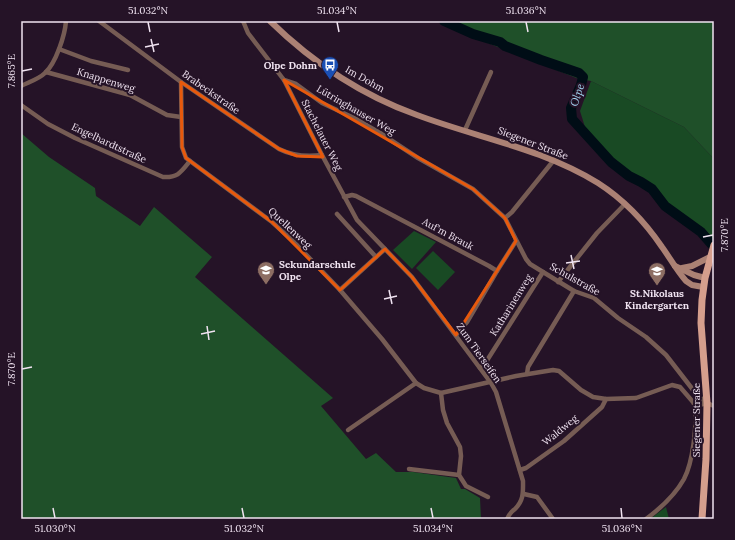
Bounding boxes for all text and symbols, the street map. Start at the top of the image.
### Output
text: 51.032°N [128,4,168,17]
text: 51.034°N [317,4,357,17]
text: 51.036°N [506,4,547,17]
text: 7.865°E [5,54,18,88]
bus stop icon: Olpe Dohm [320,55,340,80]
place label: Olpe Dohm [264,59,318,72]
street label: Im Dohm [343,63,387,95]
street label: Knappenweg [75,65,137,95]
street label: Brabeckstraße [180,67,243,117]
street label: Lütringhauser Weg [314,82,398,138]
water label: Olpe [567,82,587,108]
street label: Stachelauer Weg [298,97,346,173]
street label: Engelhardtstraße [69,120,149,166]
street label: Siegener Straße [496,124,571,163]
street label: Quellenweg [265,205,315,252]
street label: Auf'm Brauk [419,215,477,253]
text: 7.870°E [718,218,731,252]
place label: Sekundarschule Olpe [279,258,356,283]
school or university icon: Sekundarschule Olpe [256,260,276,285]
street label: Schulstraße [547,260,603,298]
school or university icon: St.Nikolaus Kindergarten [647,261,667,286]
street label: Katharinenweg [487,271,535,338]
place label: St.Nikolaus Kindergarten [625,287,690,312]
street label: Zum Tierseifen [454,320,504,386]
text: 7.870°E [5,352,18,386]
street label: Siegener Straße [690,382,703,457]
street label: Waldweg [540,411,581,448]
text: 51.030°N [34,522,76,535]
text: 51.032°N [224,522,264,535]
text: 51.034°N [413,522,453,535]
text: 51.036°N [602,522,643,535]

